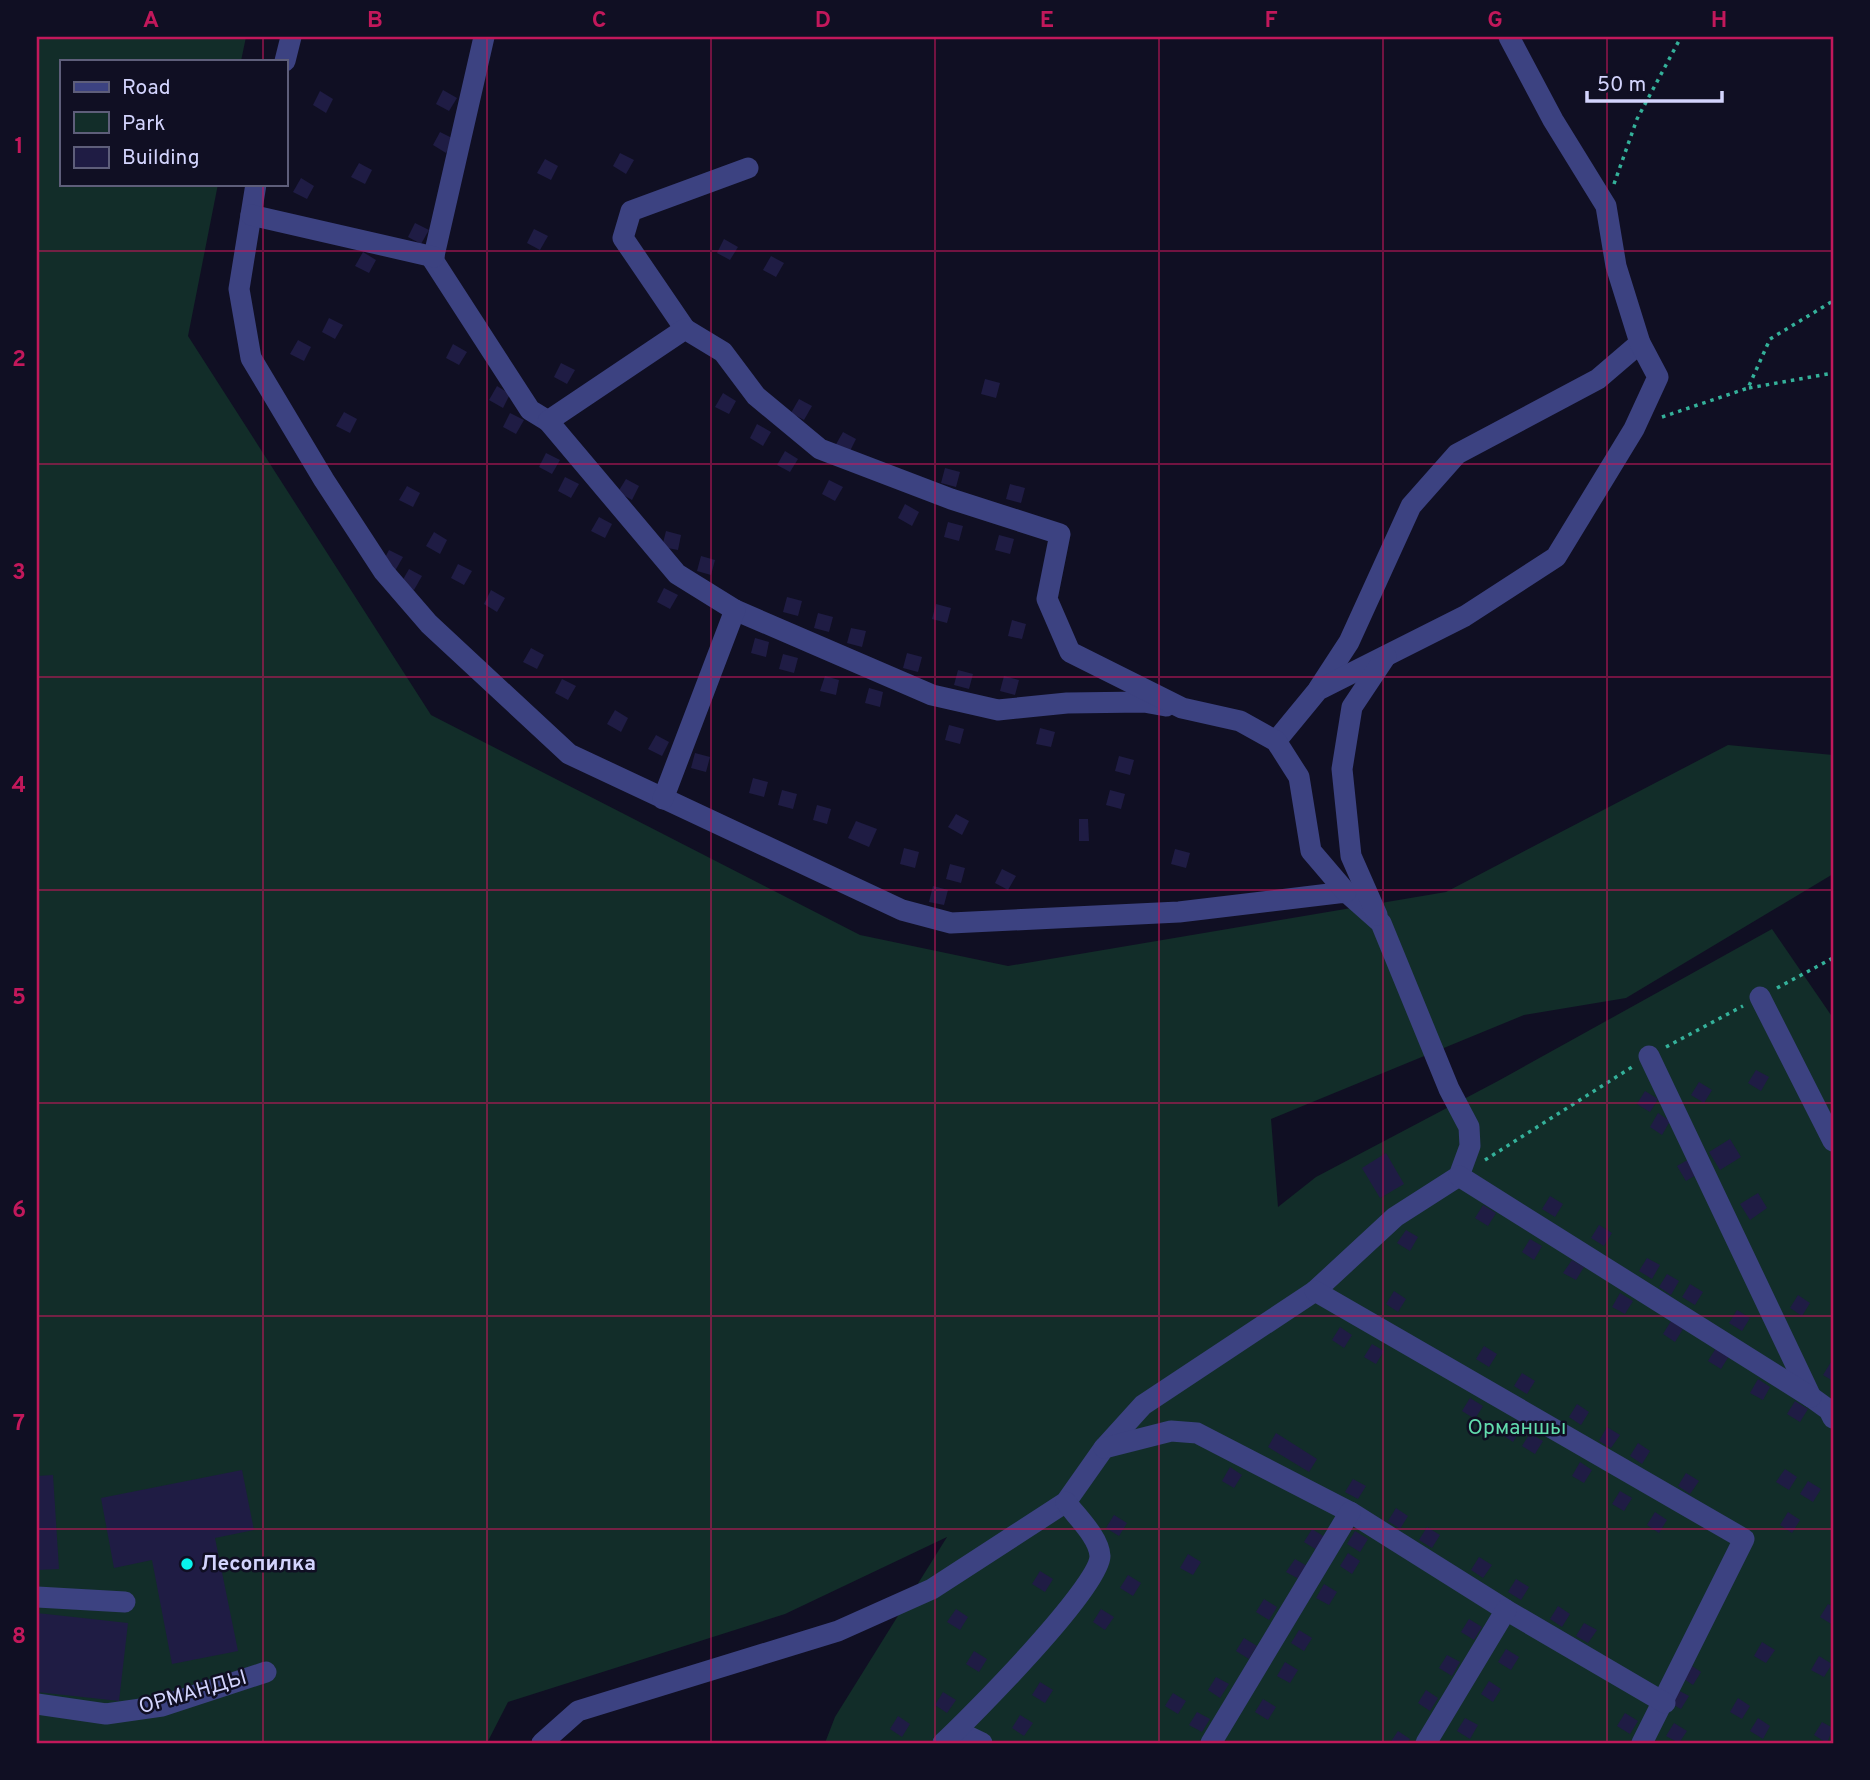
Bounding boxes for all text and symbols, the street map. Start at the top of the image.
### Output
text: A [143,7,159,36]
text: B [367,7,383,36]
text: C [592,7,606,36]
text: D [815,7,831,36]
text: E [1040,7,1054,36]
text: F [1264,7,1278,36]
text: G [1487,7,1503,36]
text: H [1711,7,1727,36]
legend [60,60,287,186]
scale bar [1587,60,1721,104]
text: 50 m [1597,72,1646,99]
text: Road [122,75,171,102]
text: Park [122,111,165,138]
text: 1 [14,133,24,162]
text: Building [122,145,200,172]
text: 2 [12,346,26,375]
text: 3 [12,559,26,588]
text: 4 [12,772,26,801]
text: 5 [12,984,26,1013]
text: 6 [12,1197,26,1226]
text: 7 [13,1410,25,1439]
park label: Орманшы [1468,1415,1566,1442]
place label: Лесопилка [201,1551,316,1578]
marker: Лесопилка [179,1556,195,1572]
text: 8 [12,1623,26,1652]
street label: ОРМАНДЫ [136,1665,250,1721]

